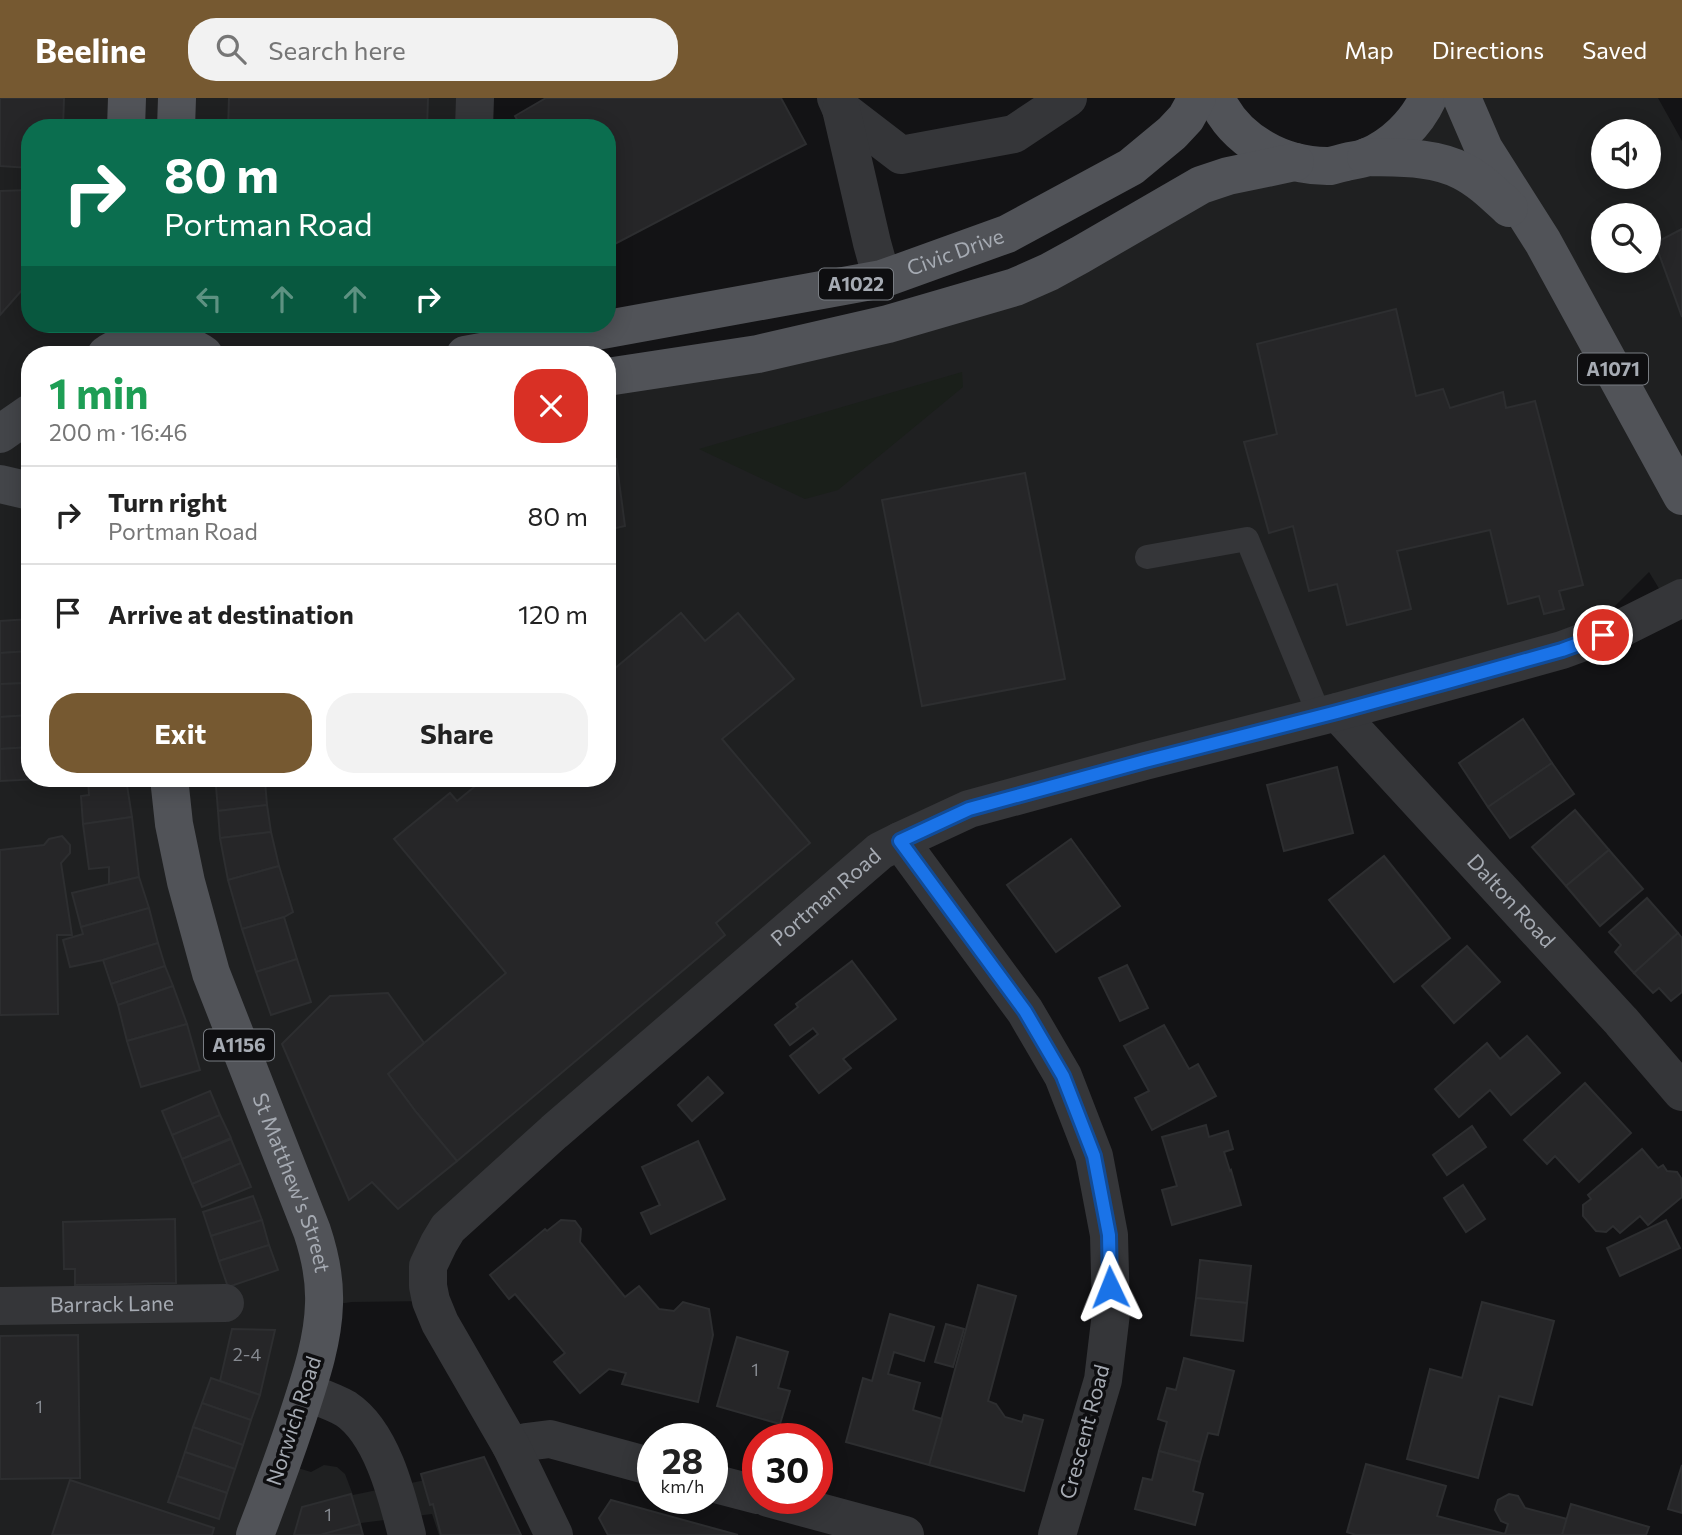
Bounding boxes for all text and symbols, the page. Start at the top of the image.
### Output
search box [188,18,678,81]
text: Beeline [35,29,146,70]
icon: search [212,30,250,68]
text: Search here [268,34,406,65]
text: Map [1344,35,1394,64]
text: Directions [1432,35,1544,64]
text: Saved [1582,35,1647,64]
map controls [1591,119,1661,273]
button: sound [1591,119,1661,189]
text: 80 m [164,143,279,203]
icon: right [49,147,140,238]
text: Portman Road [164,203,372,243]
button: search [1591,203,1661,273]
street label: Civic Drive [903,222,1007,280]
road number: A1022 [819,268,893,300]
icon: left [190,280,228,318]
icon: ahead [263,280,301,318]
icon: ahead [336,280,374,318]
icon: right [409,280,447,318]
road number: A1071 [1578,354,1648,384]
text: 1 min [49,366,149,418]
button: close [514,369,588,443]
text: 200 m · 16:46 [49,418,187,446]
text: Turn right [108,486,227,517]
icon: right [49,496,87,534]
text: 80 m [528,500,588,531]
text: Portman Road [108,517,258,545]
icon: arrive [49,594,87,632]
text: Arrive at destination [108,598,354,629]
text: 120 m [518,598,588,629]
pin [1573,605,1633,665]
icon: arrive [1584,616,1622,654]
button: Exit [49,693,312,773]
button: Share [326,693,588,773]
street label: Portman Road [765,842,885,951]
street label: Dalton Road [1463,848,1561,952]
road number: A1156 [204,1029,274,1060]
street label: St Matthew's Street [248,1089,336,1274]
position arrow [1073,1250,1147,1324]
street label: Barrack Lane [50,1290,174,1316]
house number: 2-4 [233,1343,261,1365]
street label: Norwich Road [260,1353,325,1488]
house number: 1 [751,1358,759,1380]
street label: Crescent Road [1054,1362,1114,1502]
house number: 1 [35,1395,43,1417]
speed limit sign: 30 [742,1423,833,1514]
text: 28 [662,1438,703,1481]
text: km/h [661,1475,704,1497]
house number: 1 [324,1503,332,1525]

